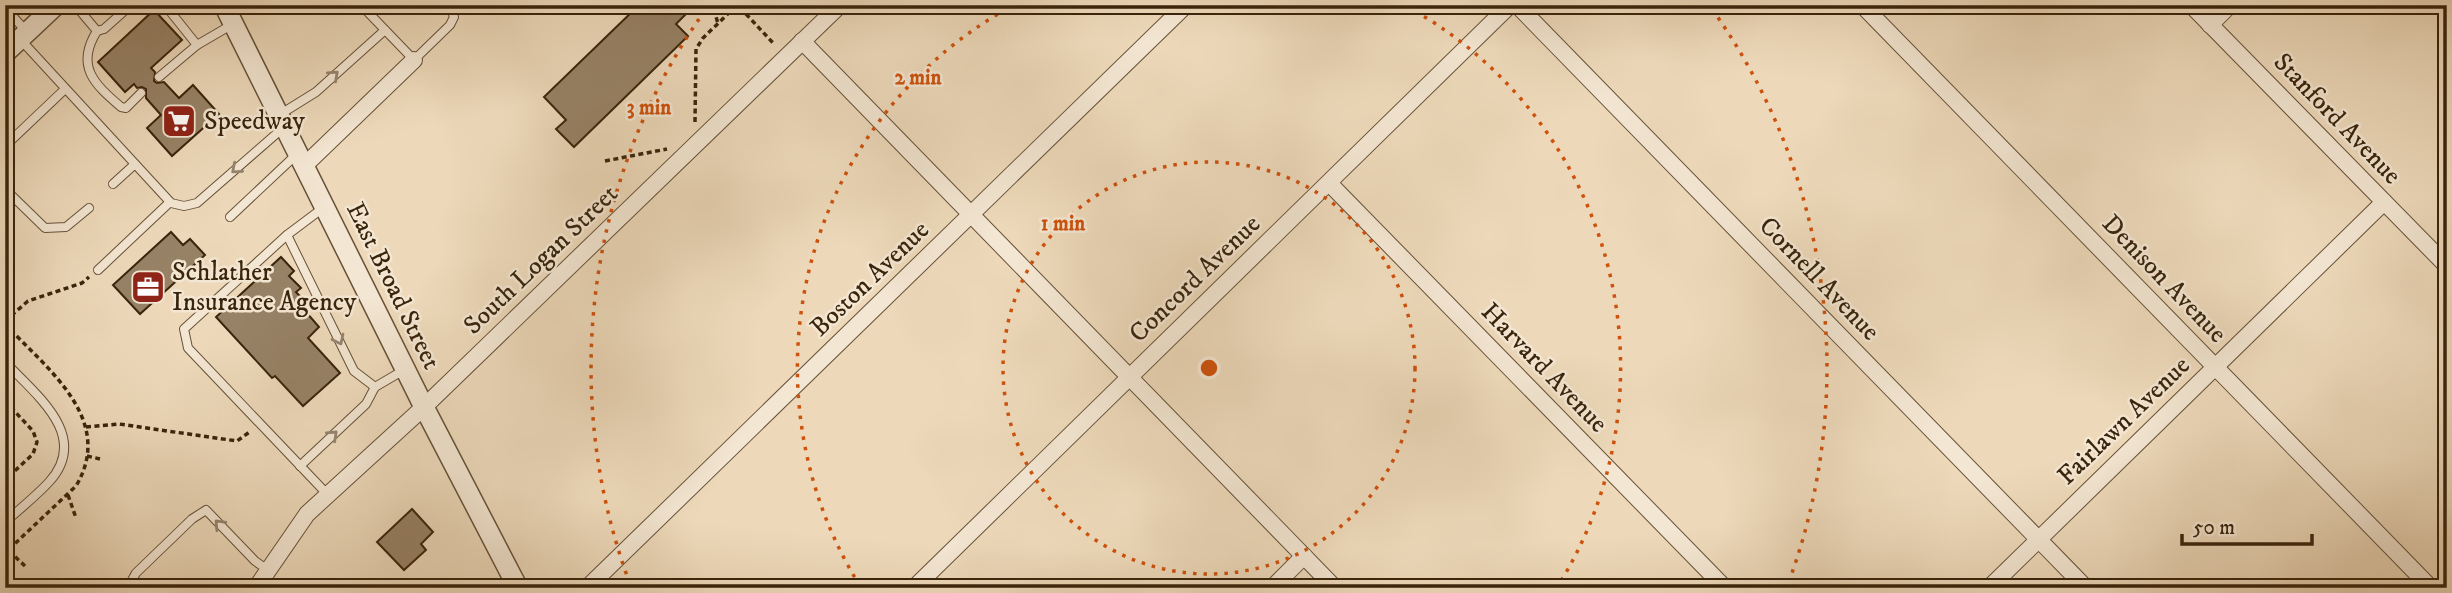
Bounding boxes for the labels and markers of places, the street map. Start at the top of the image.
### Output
supermarket icon: Speedway [160,102,198,140]
place label: Speedway [204,105,306,138]
place label: Schlather Insurance Agency [172,256,357,319]
office icon: Schlather Insurance Agency [129,268,167,306]
centre of rings [1197,356,1221,380]

